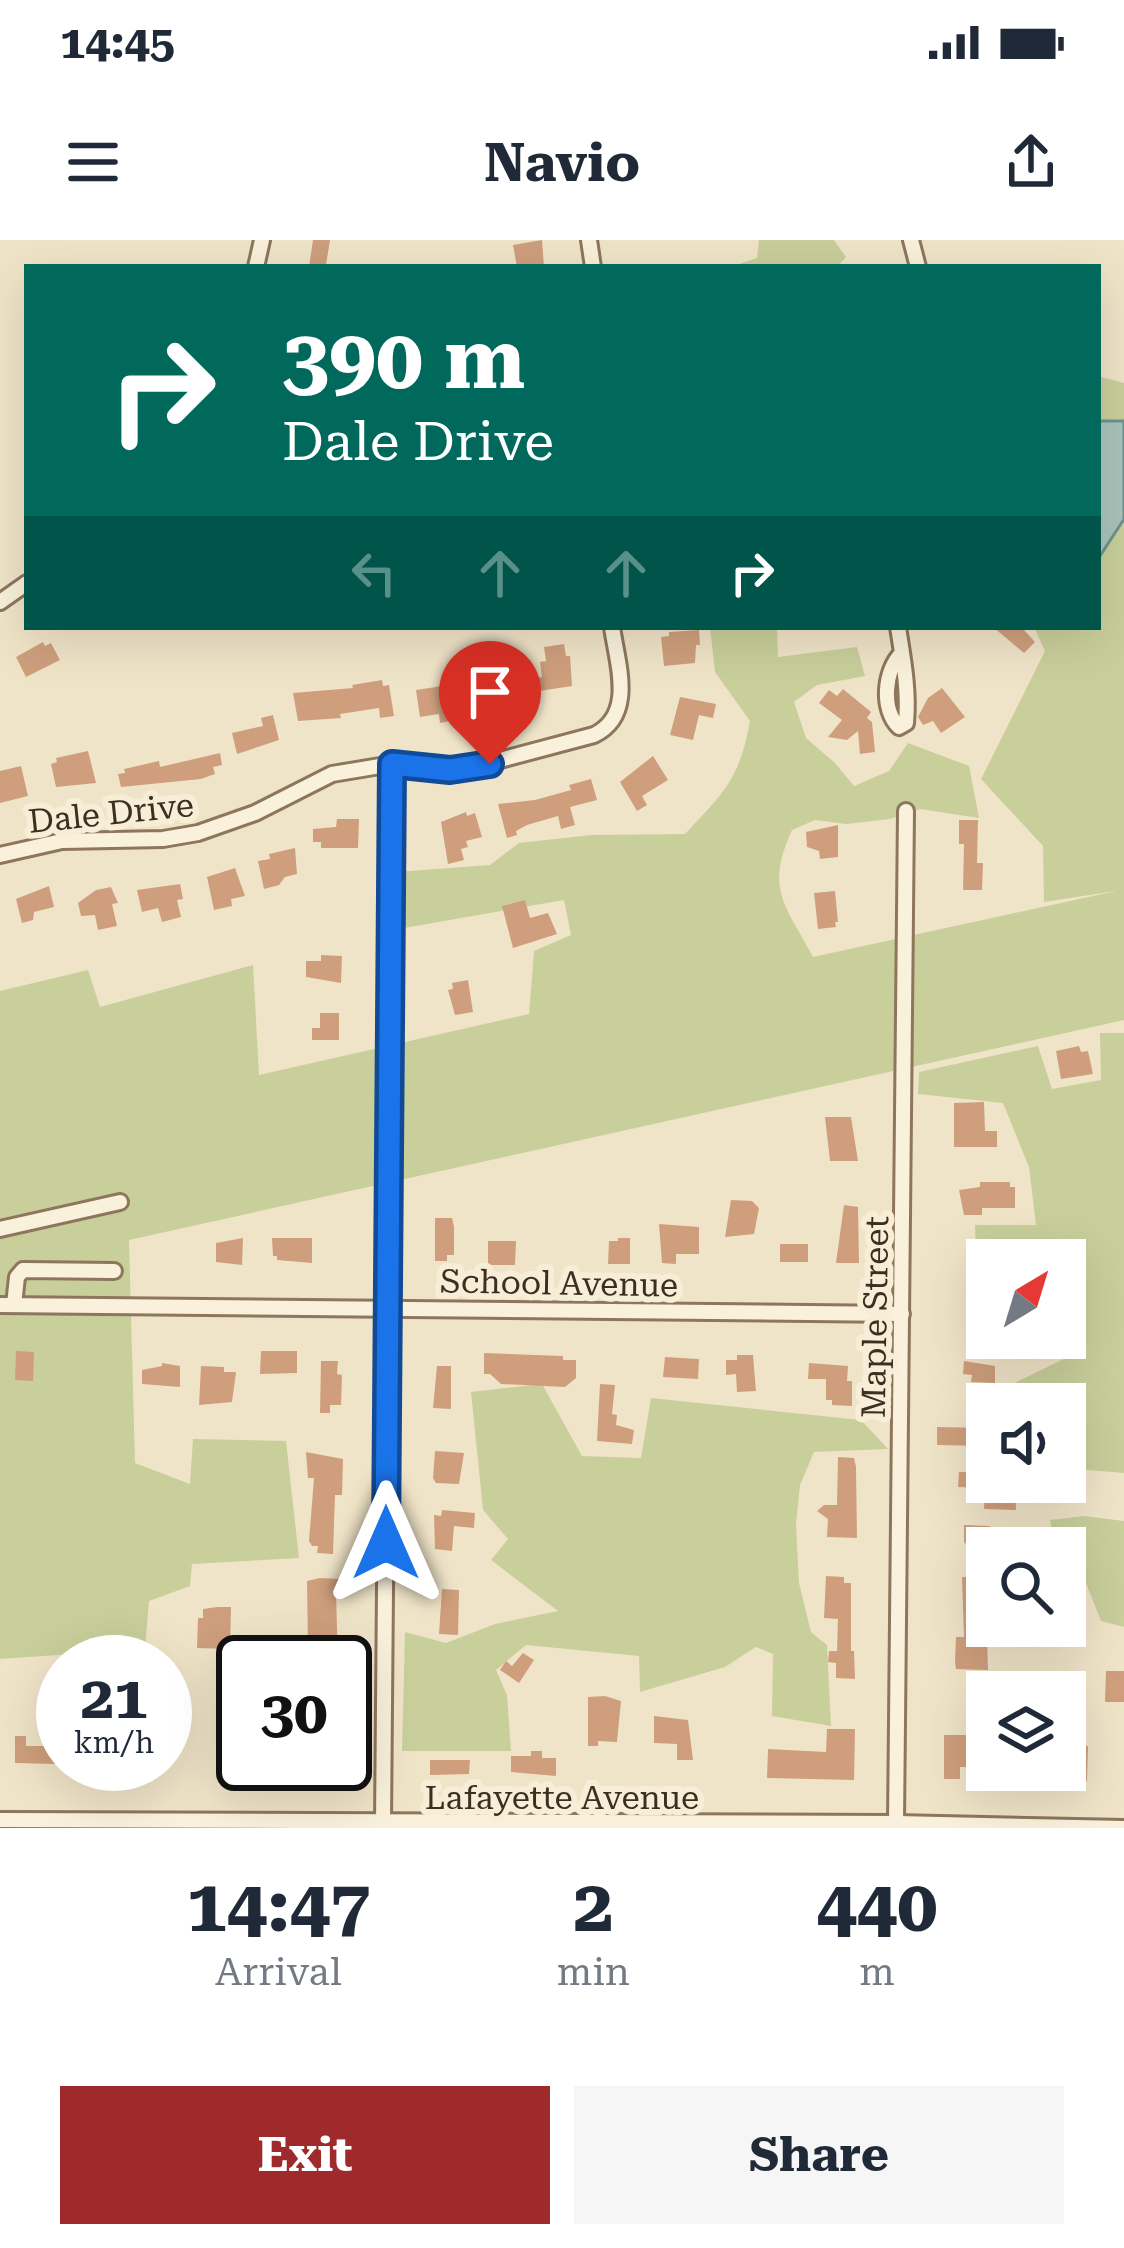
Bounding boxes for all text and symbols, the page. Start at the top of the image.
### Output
text: 14:45 [60,16,175,69]
icon: menu [60,129,126,195]
icon: share [998,129,1064,195]
text: Navio [484,131,640,194]
text: 390 m [282,310,525,408]
icon: right [84,312,240,468]
text: Dale Drive [282,410,554,473]
icon: left [341,540,407,606]
icon: ahead [467,540,533,606]
icon: ahead [593,540,659,606]
icon: right [719,540,785,606]
pin [439,641,541,764]
icon: arrive [457,659,523,725]
street label: Dale Drive [26,785,196,841]
street label: Maple Street [854,1216,896,1418]
north arrow [966,1239,1086,1359]
map controls [966,1239,1086,1791]
street label: School Avenue [440,1261,678,1305]
button: sound [966,1383,1086,1503]
position arrow [323,1480,449,1606]
button: search [966,1527,1086,1647]
speed limit sign: 30 [216,1635,372,1791]
text: 21 [80,1662,148,1733]
button: layers [966,1671,1086,1791]
text: km/h [74,1725,154,1760]
street label: Lafayette Avenue [425,1778,699,1817]
text: 14:47 [187,1864,370,1949]
text: 2 [573,1864,614,1949]
text: 440 [817,1864,937,1949]
text: Arrival [215,1949,342,1995]
text: min [557,1949,630,1995]
text: m [859,1949,895,1995]
button: Exit [60,2086,550,2224]
button: Share [574,2086,1064,2224]

